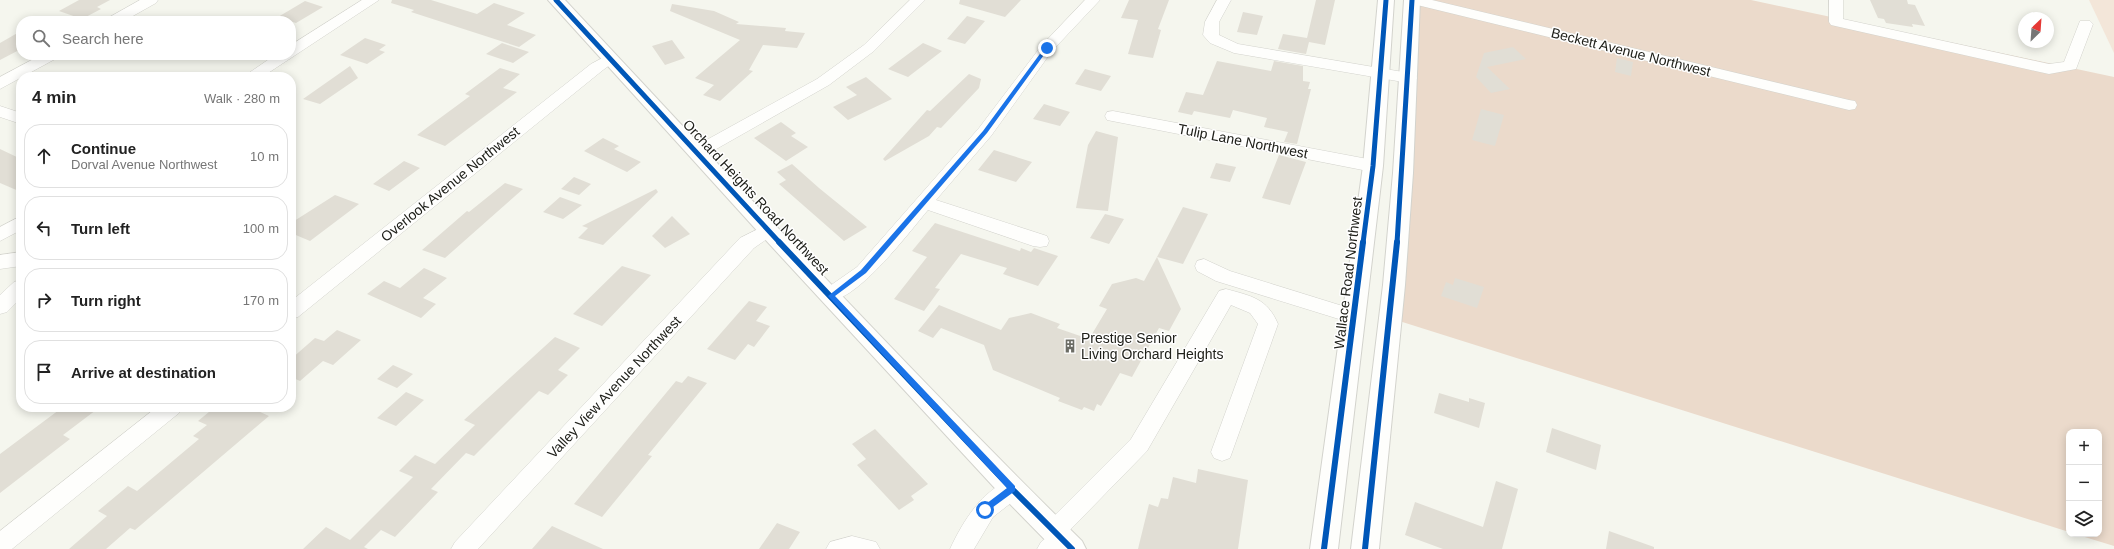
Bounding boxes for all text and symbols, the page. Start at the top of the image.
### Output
north arrow [2018,12,2054,48]
search box [16,16,296,60]
street label: Beckett Avenue Northwest [1550,24,1713,80]
icon: search [30,27,52,49]
text: Search here [62,30,144,47]
route end [1038,39,1056,57]
text: 4 min [32,88,76,107]
text: Walk · 280 m [204,91,280,106]
street label: Orchard Heights Road Northwest [680,116,832,278]
street label: Tulip Lane Northwest [1177,121,1309,161]
street label: Overlook Avenue Northwest [378,123,522,245]
text: Continue [71,140,136,157]
icon: ahead [33,145,55,167]
text: 10 m [250,149,279,164]
text: Dorval Avenue Northwest [71,157,217,172]
street label: Wallace Road Northwest [1331,196,1365,350]
icon: left [33,217,55,239]
text: Turn left [71,220,130,237]
text: 100 m [243,221,279,236]
icon: right [33,289,55,311]
text: Turn right [71,292,141,309]
text: 170 m [243,293,279,308]
street label: Valley View Avenue Northwest [544,313,684,461]
place label: Prestige Senior Living Orchard Heights [1081,330,1223,362]
building icon: Prestige Senior Living Orchard Heights [1062,338,1078,354]
icon: arrive [33,361,55,383]
text: Arrive at destination [71,364,216,381]
map controls [2066,429,2102,537]
button: + [2066,429,2102,465]
button: − [2066,465,2102,501]
route start [976,501,994,519]
button: layers [2066,501,2102,537]

